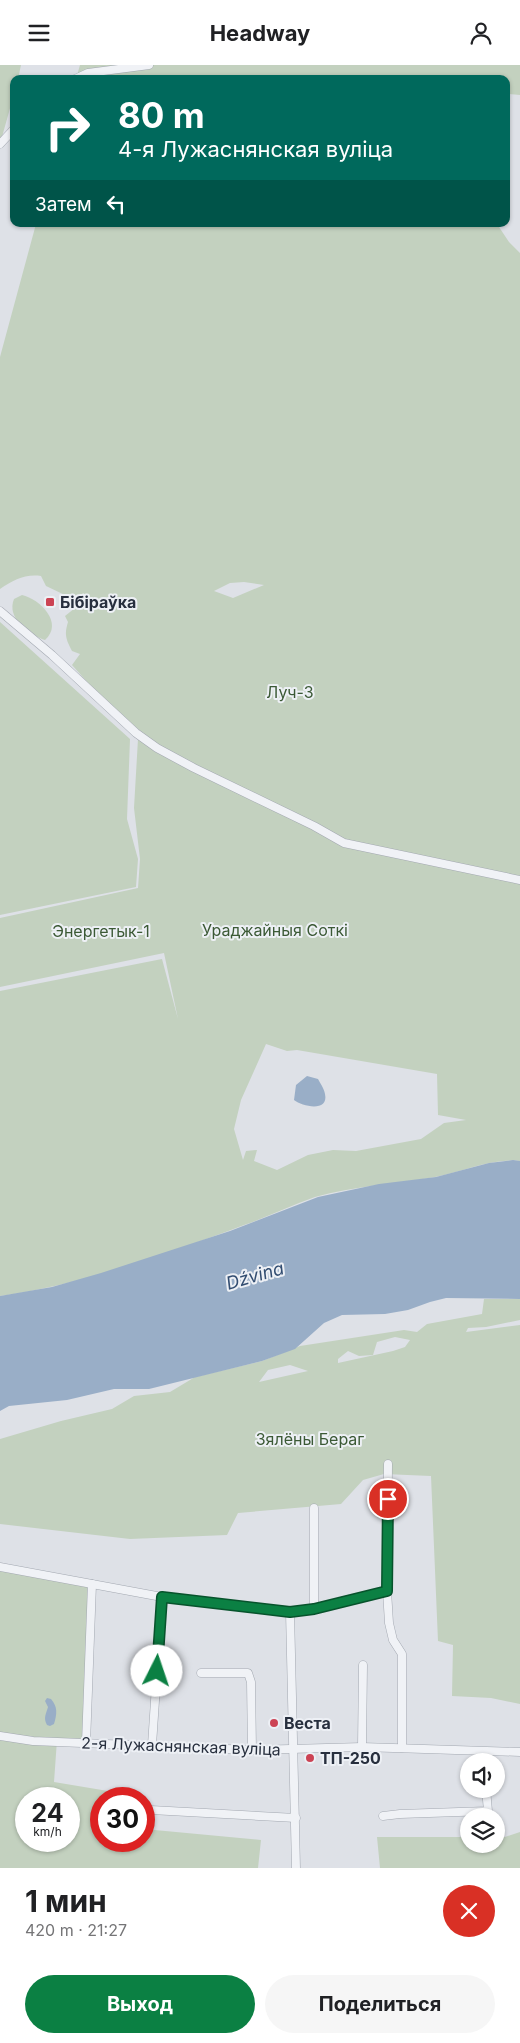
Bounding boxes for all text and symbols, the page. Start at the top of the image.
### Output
icon: menu [25,19,53,47]
icon: person [467,19,495,47]
text: Headway [210,20,310,46]
text: 80 m [118,94,205,136]
icon: right [35,95,100,160]
text: 4-я Лужаснянская вуліца [118,136,393,162]
icon: left [102,190,130,218]
text: Затем [35,193,92,216]
place label: Бібіраўка [60,592,136,612]
marker: Бібіраўка [44,596,56,608]
park label: Луч-3 [266,682,314,702]
park label: Ураджайныя Соткі [202,920,348,940]
park label: Энергетык-1 [52,921,150,941]
water label: Dźvina [224,1257,286,1294]
park label: Зялёны Бераг [256,1429,364,1449]
pin [367,1478,409,1520]
icon: arrive [374,1485,402,1513]
position arrow [130,1644,182,1696]
place label: Веста [284,1713,331,1733]
marker: Веста [268,1717,280,1729]
street label: 2-я Лужаснянская вуліца [81,1733,281,1759]
place label: ТП-250 [320,1748,381,1768]
marker: ТП-250 [304,1752,316,1764]
map controls [460,1753,505,1853]
button: sound [460,1753,505,1798]
speed limit sign: 30 [90,1787,155,1852]
text: 24 [31,1798,64,1828]
button: layers [460,1808,505,1853]
text: km/h [33,1824,62,1839]
text: 1 мин [25,1883,107,1919]
button: close [443,1885,495,1937]
text: 420 m · 21:27 [25,1920,127,1940]
button: Выход [25,1975,255,2033]
button: Поделиться [265,1975,495,2033]

